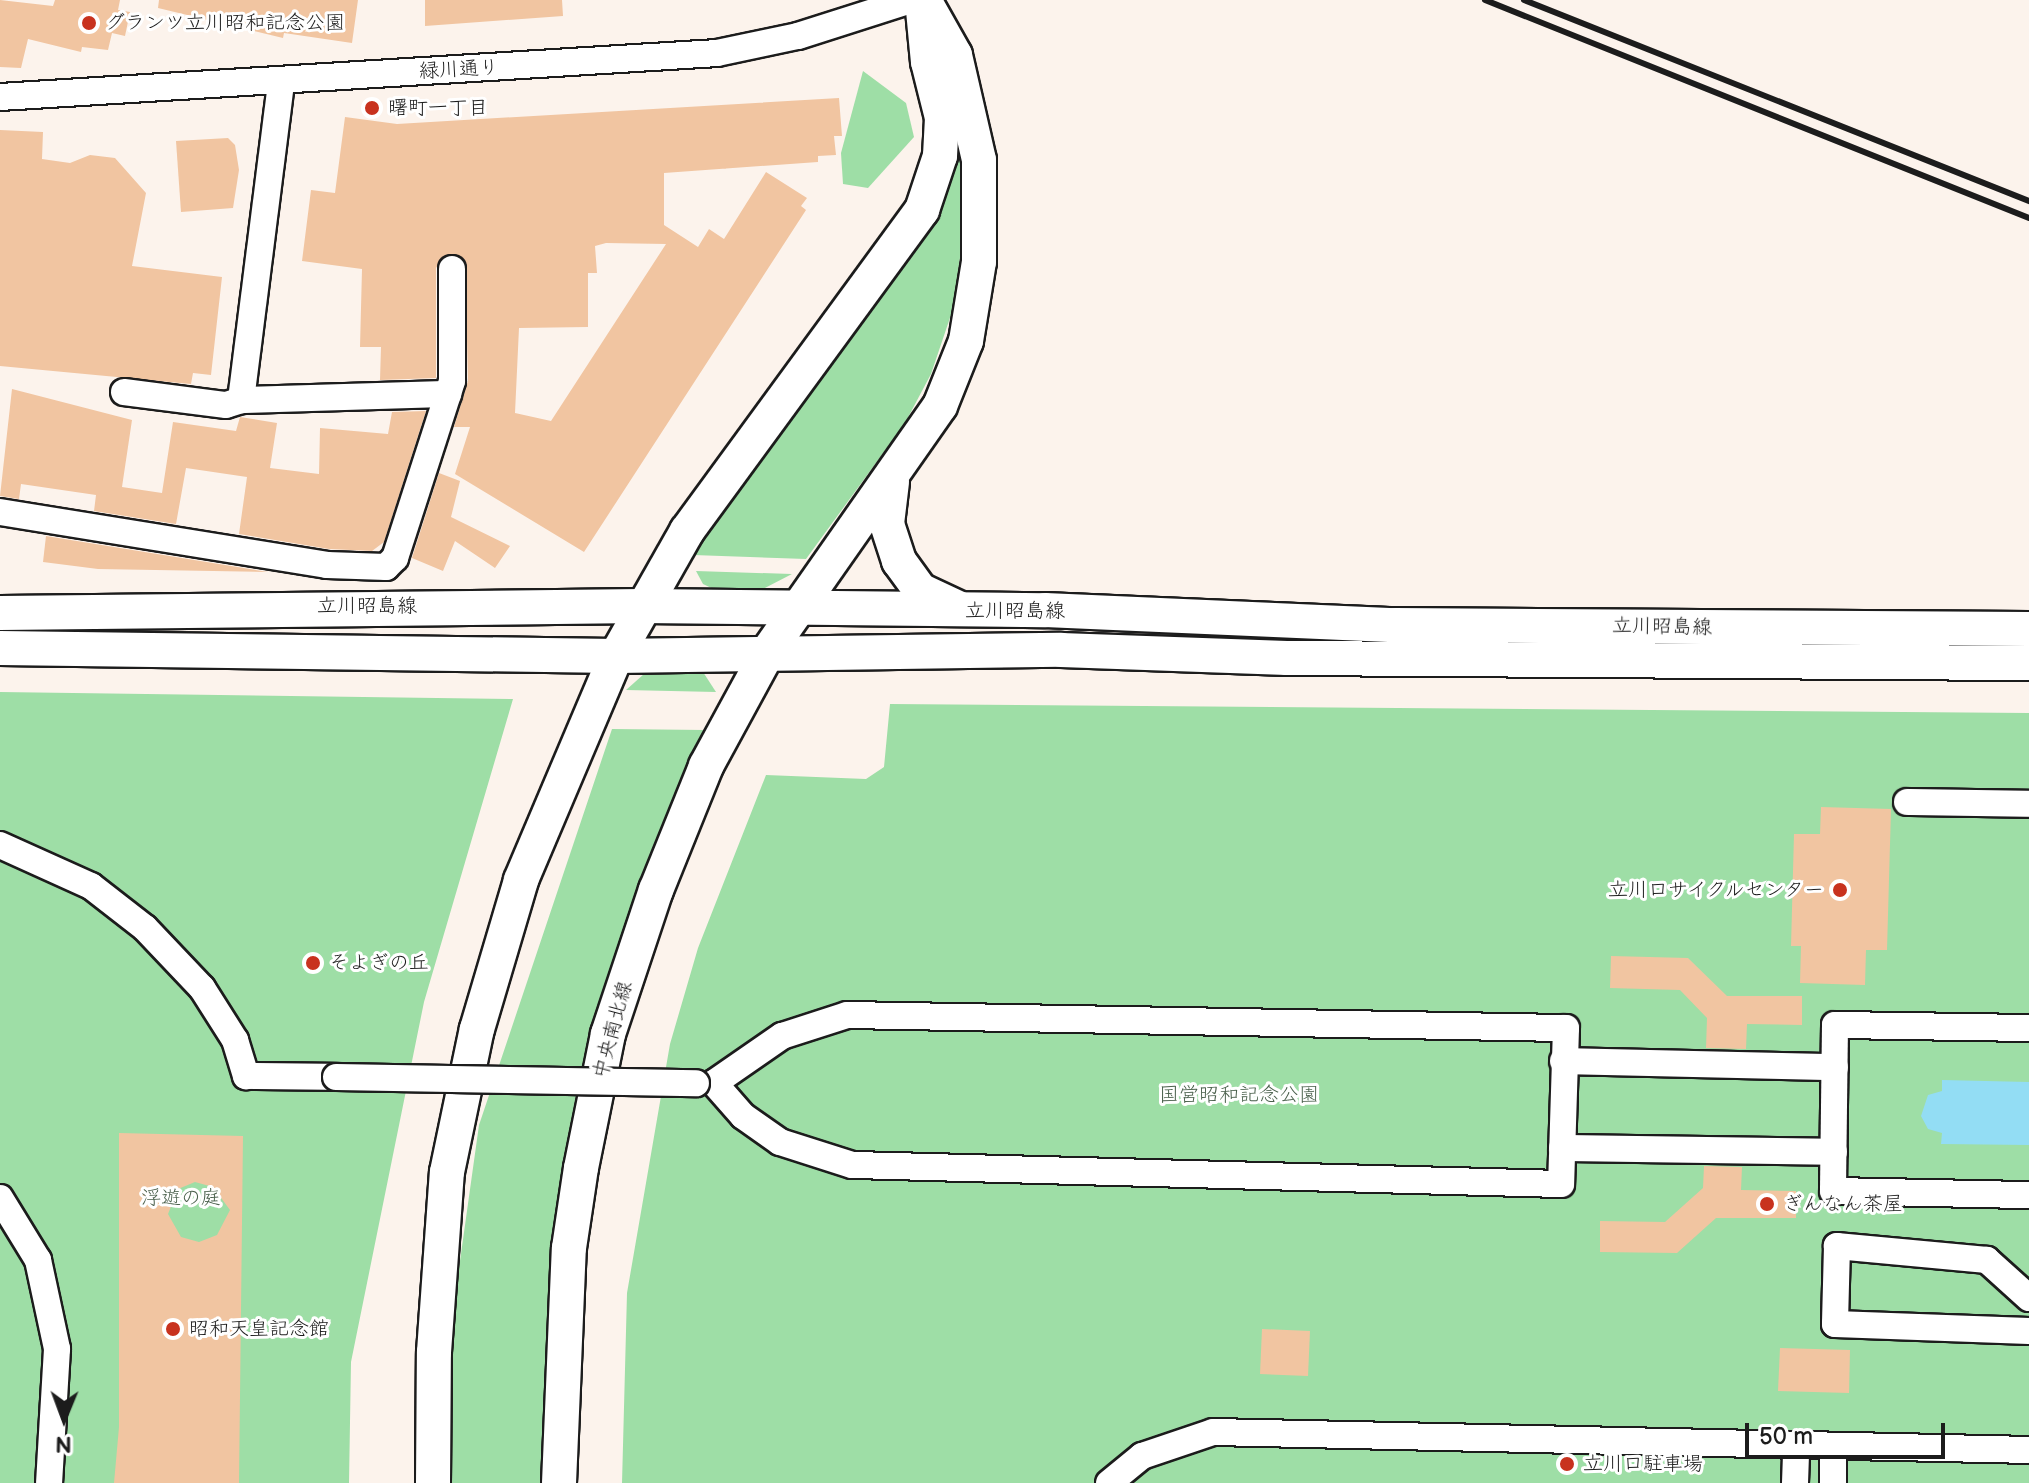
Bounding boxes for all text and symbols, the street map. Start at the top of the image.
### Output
place label: グランツ立川昭和記念公園 [105,11,345,35]
marker: グランツ立川昭和記念公園 [80,14,98,32]
street label: 緑川通り [418,56,500,84]
place label: 曙町一丁目 [388,96,488,120]
marker: 曙町一丁目 [363,99,381,117]
street label: 立川昭島線 [317,594,417,618]
street label: 立川昭島線 [965,599,1065,623]
street label: 立川昭島線 [1612,614,1712,640]
place label: 立川口サイクルセンター [1604,878,1824,902]
marker: 立川口サイクルセンター [1831,881,1849,899]
place label: そよぎの丘 [329,951,429,975]
marker: そよぎの丘 [304,954,322,972]
street label: 中央南北線 [588,979,638,1081]
park label: 国営昭和記念公園 [1159,1083,1319,1107]
park label: 浮遊の庭 [141,1186,221,1210]
place label: ぎんなん茶屋 [1783,1192,1903,1216]
marker: ぎんなん茶屋 [1758,1195,1776,1213]
place label: 昭和天皇記念館 [189,1317,329,1341]
marker: 昭和天皇記念館 [164,1320,182,1338]
north arrow [24,1379,104,1459]
scale bar [1749,1407,1949,1457]
text: 50 m [1759,1422,1813,1451]
text: N [55,1430,72,1457]
place label: 立川口駐車場 [1583,1452,1703,1476]
marker: 立川口駐車場 [1558,1455,1576,1473]

